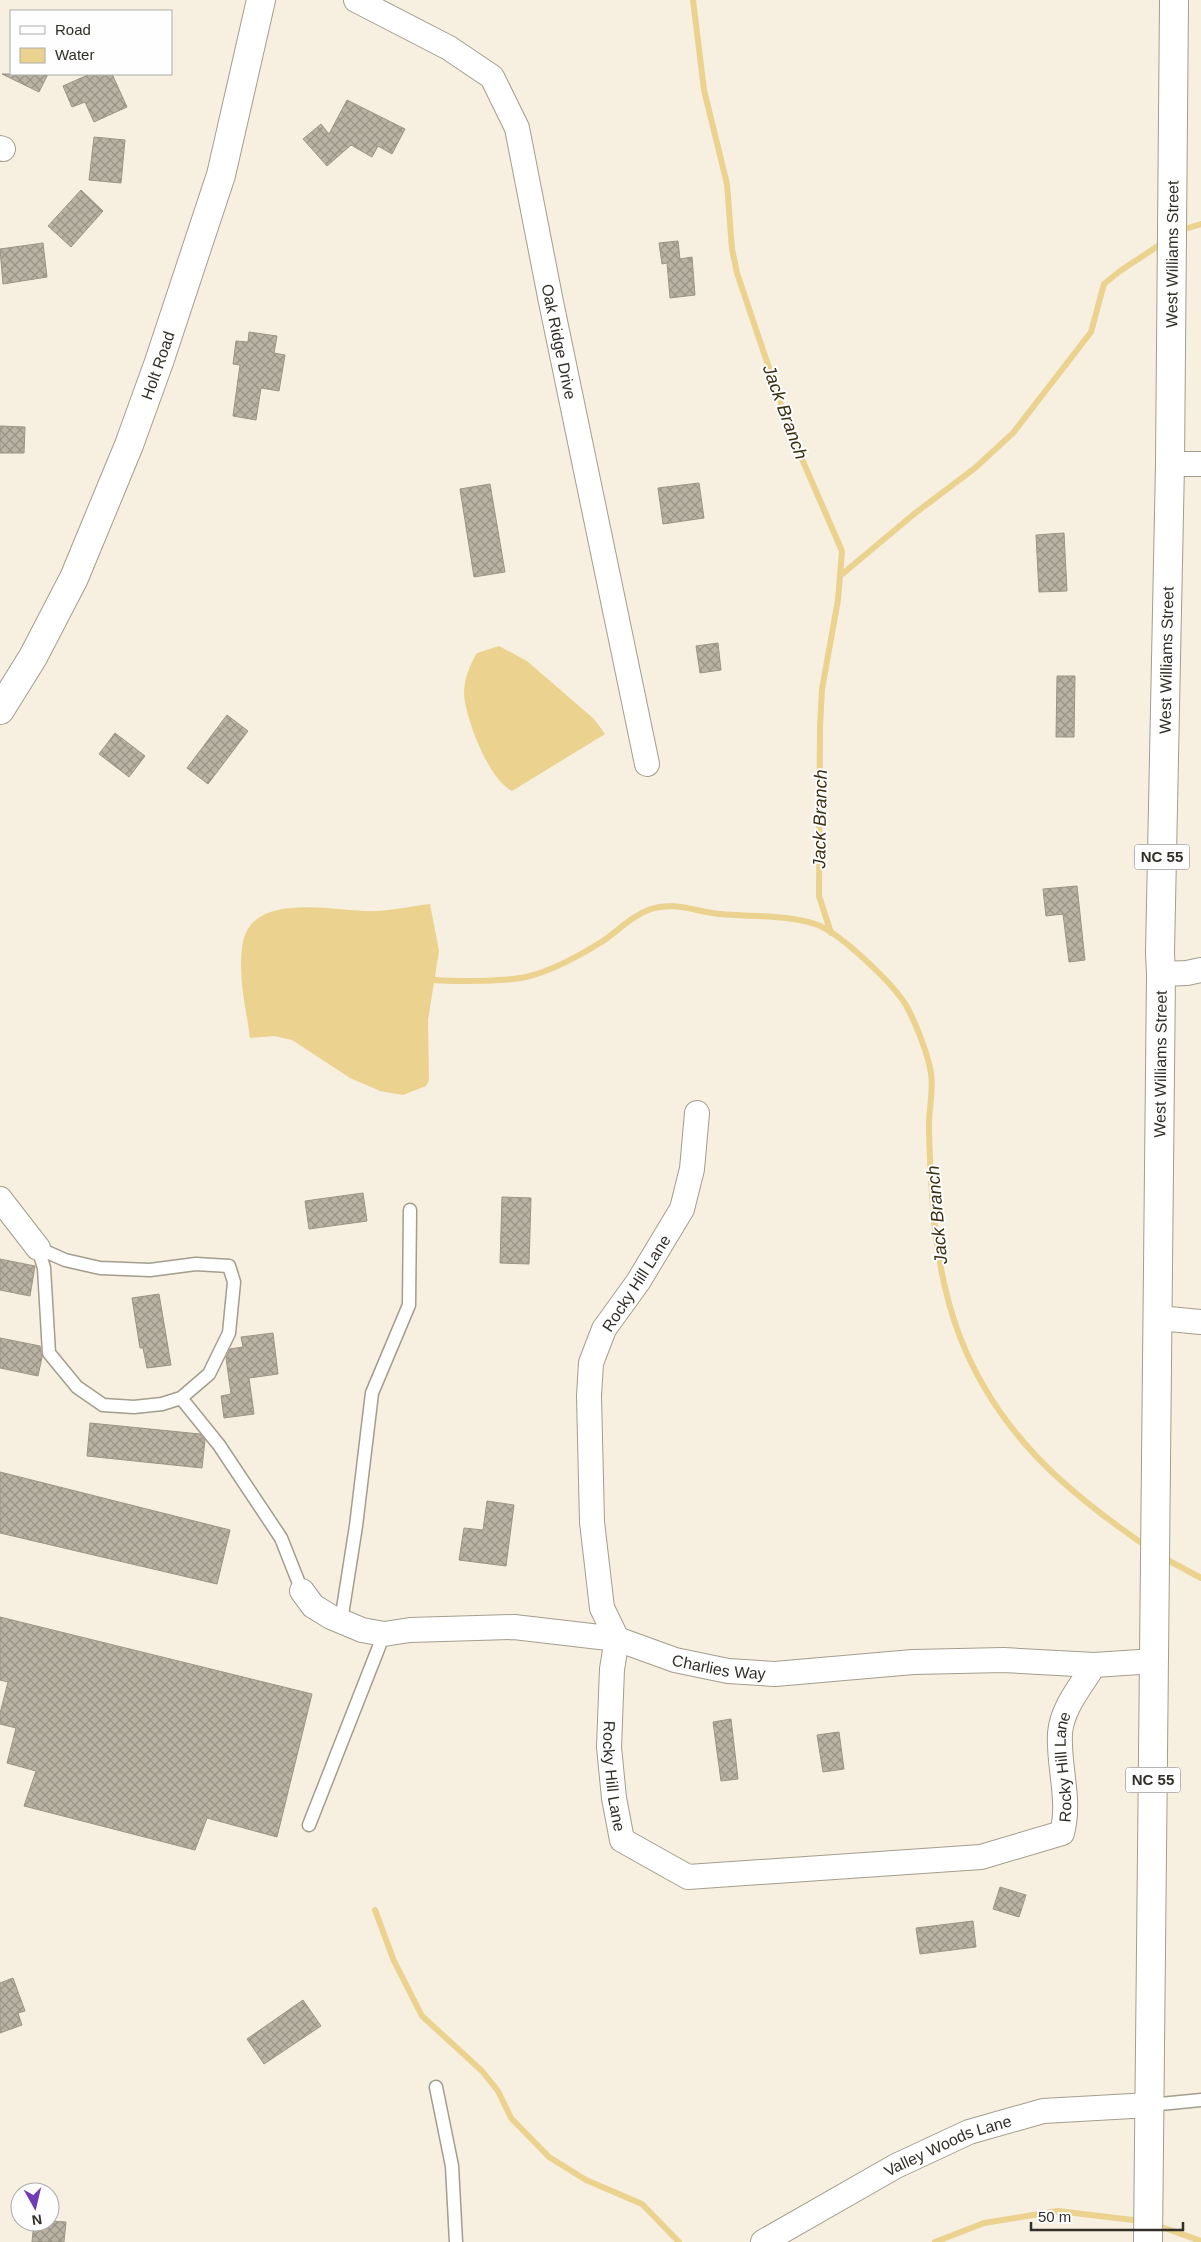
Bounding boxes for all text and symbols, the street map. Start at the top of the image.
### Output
legend [10,10,172,75]
text: Road [55,21,91,38]
text: Water [55,46,94,63]
street label: West Williams Street [1163,180,1181,328]
street label: Oak Ridge Drive [539,282,579,401]
street label: Holt Road [138,329,178,402]
water label: Jack Branch [758,361,811,462]
street label: West Williams Street [1156,586,1177,734]
water label: Jack Branch [809,769,831,870]
road number: NC 55 [1134,844,1190,870]
street label: West Williams Street [1151,990,1170,1138]
water label: Jack Branch [923,1165,951,1266]
street label: Rocky Hill Lane [599,1232,674,1335]
street label: Charlies Way [671,1652,766,1682]
street label: Rocky Hill Lane [1052,1709,1074,1823]
street label: Rocky Hill Lane [600,1720,628,1833]
road number: NC 55 [1126,1768,1180,1792]
street label: Valley Woods Lane [881,2112,1013,2180]
north arrow [10,2182,60,2232]
scale bar [1031,2200,1184,2232]
text: 50 m [1038,2208,1071,2225]
text: N [31,2211,43,2229]

